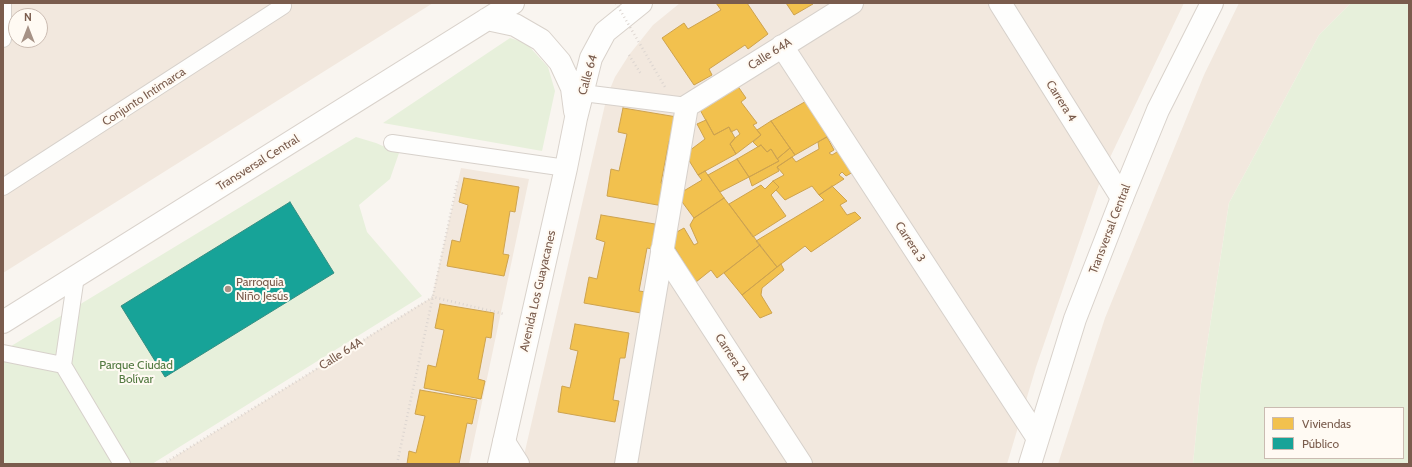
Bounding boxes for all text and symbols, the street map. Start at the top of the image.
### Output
north arrow [8,8,48,48]
text: N [24,10,32,24]
street label: Calle 64A [746,35,794,73]
street label: Calle 64 [575,53,601,97]
street label: Conjunto Intimarca [100,65,188,129]
street label: Carrera 4 [1043,78,1079,124]
street label: Transversal Central [214,132,302,194]
street label: Transversal Central [1086,182,1134,276]
street label: Carrera 3 [892,219,928,265]
street label: Avenida Los Guayacanes [517,229,559,353]
place label: Parroquia Niño Jesús [236,275,288,303]
marker: Parroquia Niño Jesús [223,284,233,294]
street label: Carrera 2A [712,331,752,383]
street label: Calle 64A [317,335,365,373]
park label: Parque Ciudad Bolívar [99,358,173,386]
legend [1264,407,1404,459]
text: Viviendas [1302,416,1351,431]
text: Público [1302,436,1339,451]

